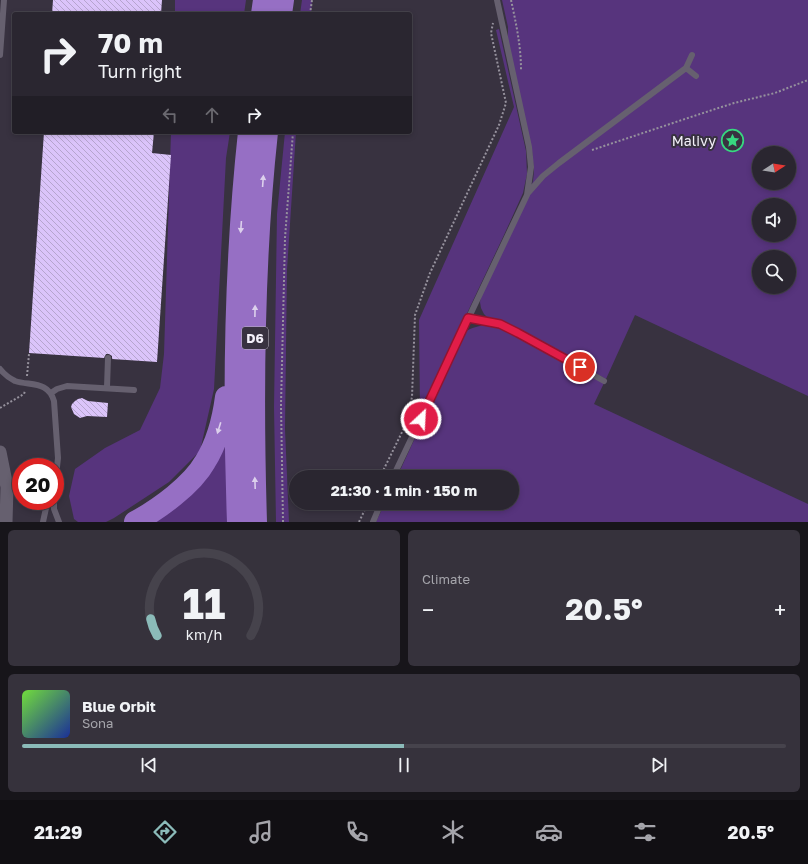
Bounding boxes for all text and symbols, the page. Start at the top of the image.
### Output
text: 70 m [98,26,163,59]
icon: right [32,28,84,80]
text: Turn right [98,60,182,82]
icon: left [159,104,181,126]
icon: ahead [201,104,223,126]
icon: right [243,104,265,126]
place icon: Malivy [719,128,745,154]
place label: Malivy [672,132,716,149]
north arrow [752,146,796,190]
map controls [752,146,796,294]
one-way arrow [259,175,266,187]
button: sound [752,198,796,242]
one-way arrow [238,221,245,233]
button: search [752,250,796,294]
one-way arrow [252,305,259,317]
road number: D6 [242,327,268,349]
pin [563,350,597,384]
icon: arrive [569,356,591,378]
position arrow [400,398,442,440]
one-way arrow [216,423,222,435]
speed limit sign: 20 [12,458,64,510]
one-way arrow [252,476,258,489]
text: 21:30 · 1 min · 150 m [331,481,477,499]
text: Climate [422,571,470,587]
text: 11 [183,578,225,628]
text: 20.5° [565,591,643,627]
text: − [422,596,434,623]
text: + [774,596,786,623]
text: km/h [186,626,222,643]
text: Blue Orbit [82,697,156,715]
text: Sona [82,715,113,731]
icon: previous [138,754,160,776]
icon: pause [393,754,415,776]
icon: next [648,754,670,776]
icon: directions [151,818,179,846]
icon: music [247,818,275,846]
icon: phone [343,818,371,846]
icon: climate [439,818,467,846]
icon: car [535,818,563,846]
icon: filters [631,818,659,846]
text: 21:29 [34,821,82,843]
text: 20.5° [727,821,774,843]

